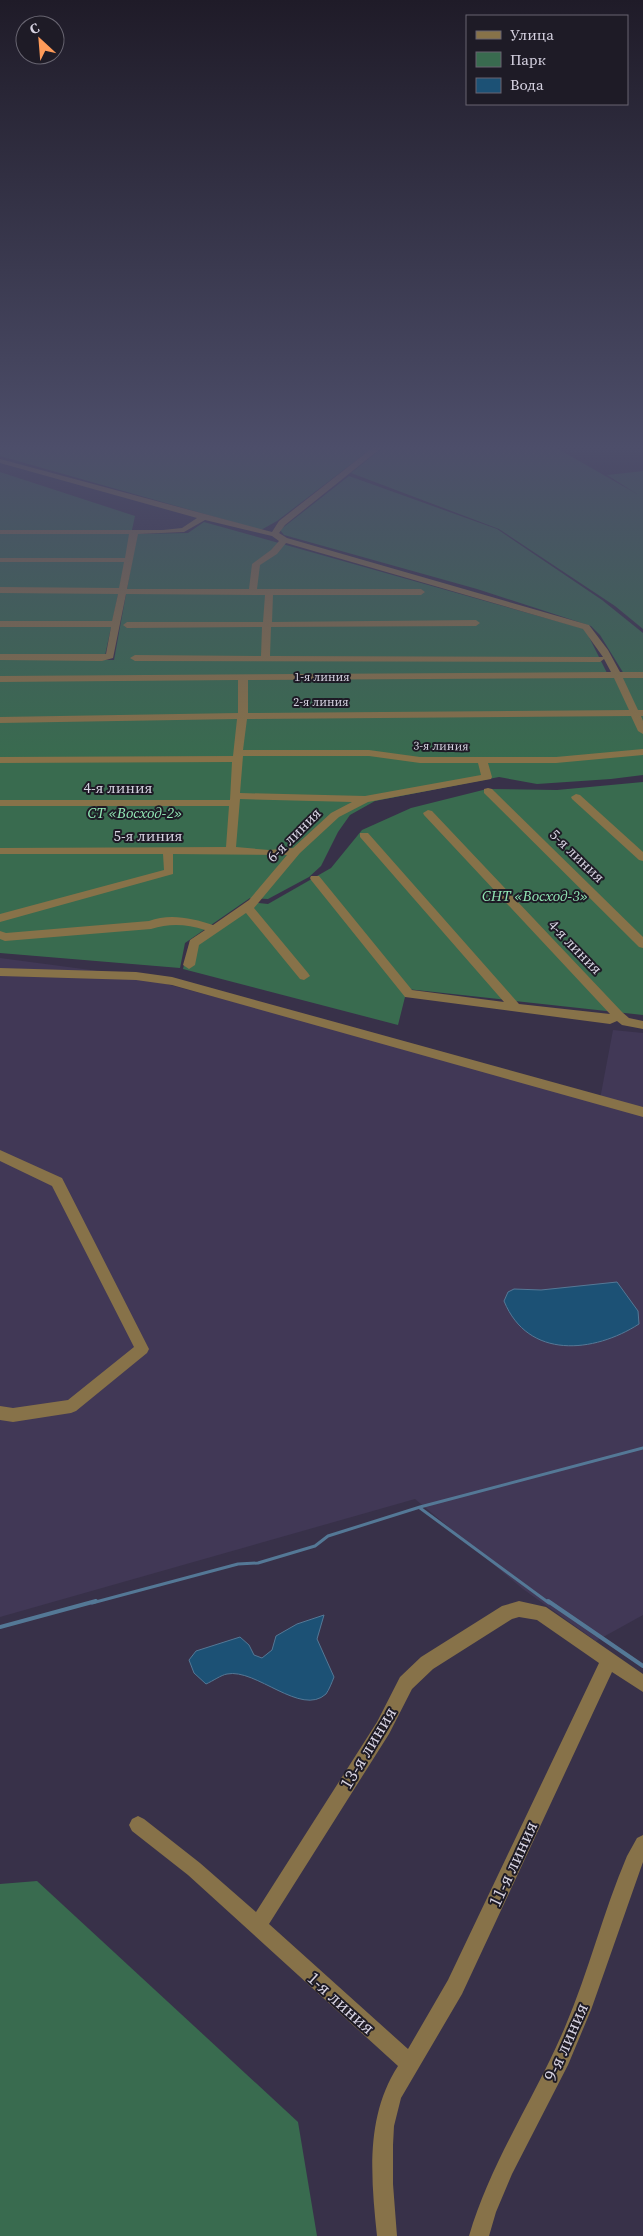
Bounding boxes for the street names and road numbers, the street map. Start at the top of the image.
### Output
street label: 1-я линия [294,669,350,685]
street label: 2-я линия [293,694,349,710]
street label: 3-я линия [413,738,469,754]
street label: 4-я линия [83,777,153,798]
street label: 6-я линия [262,803,326,867]
street label: 5-я линия [545,824,610,887]
street label: 5-я линия [113,825,183,846]
street label: 4-я линия [544,914,607,979]
street label: 13-я линия [333,1702,402,1794]
street label: 11-я линия [482,1817,543,1911]
street label: 1-я линия [302,1966,381,2040]
street label: 9-я линия [537,1999,594,2085]

